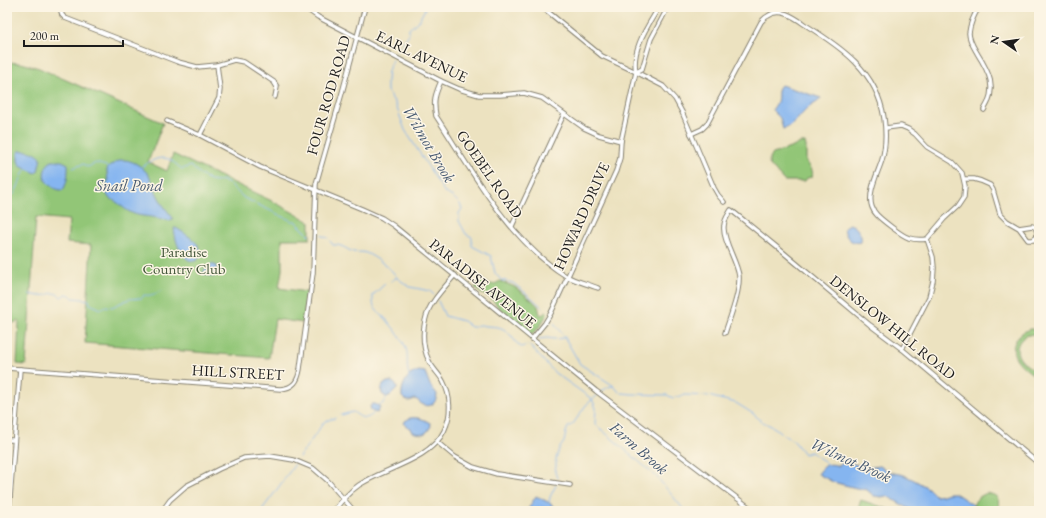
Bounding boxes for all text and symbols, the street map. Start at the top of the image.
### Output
scale bar [24,22,123,48]
north arrow [984,22,1024,62]
street label: EARL AVENUE [373,26,471,87]
text: 200 m [30,28,60,44]
street label: FOUR ROD ROAD [302,33,354,157]
text: N [986,34,1002,46]
water label: Wilmot Brook [398,102,461,187]
street label: GOEBEL ROAD [453,126,527,222]
street label: HOWARD DRIVE [549,159,613,273]
water label: Snail Pond [94,175,163,196]
street label: PARADISE AVENUE [426,234,541,332]
park label: Paradise Country Club [142,242,226,278]
street label: DENSLOW HILL ROAD [826,270,960,384]
street label: HILL STREET [191,360,286,384]
water label: Farm Brook [604,416,673,480]
water label: Wilmot Brook [807,433,895,487]

